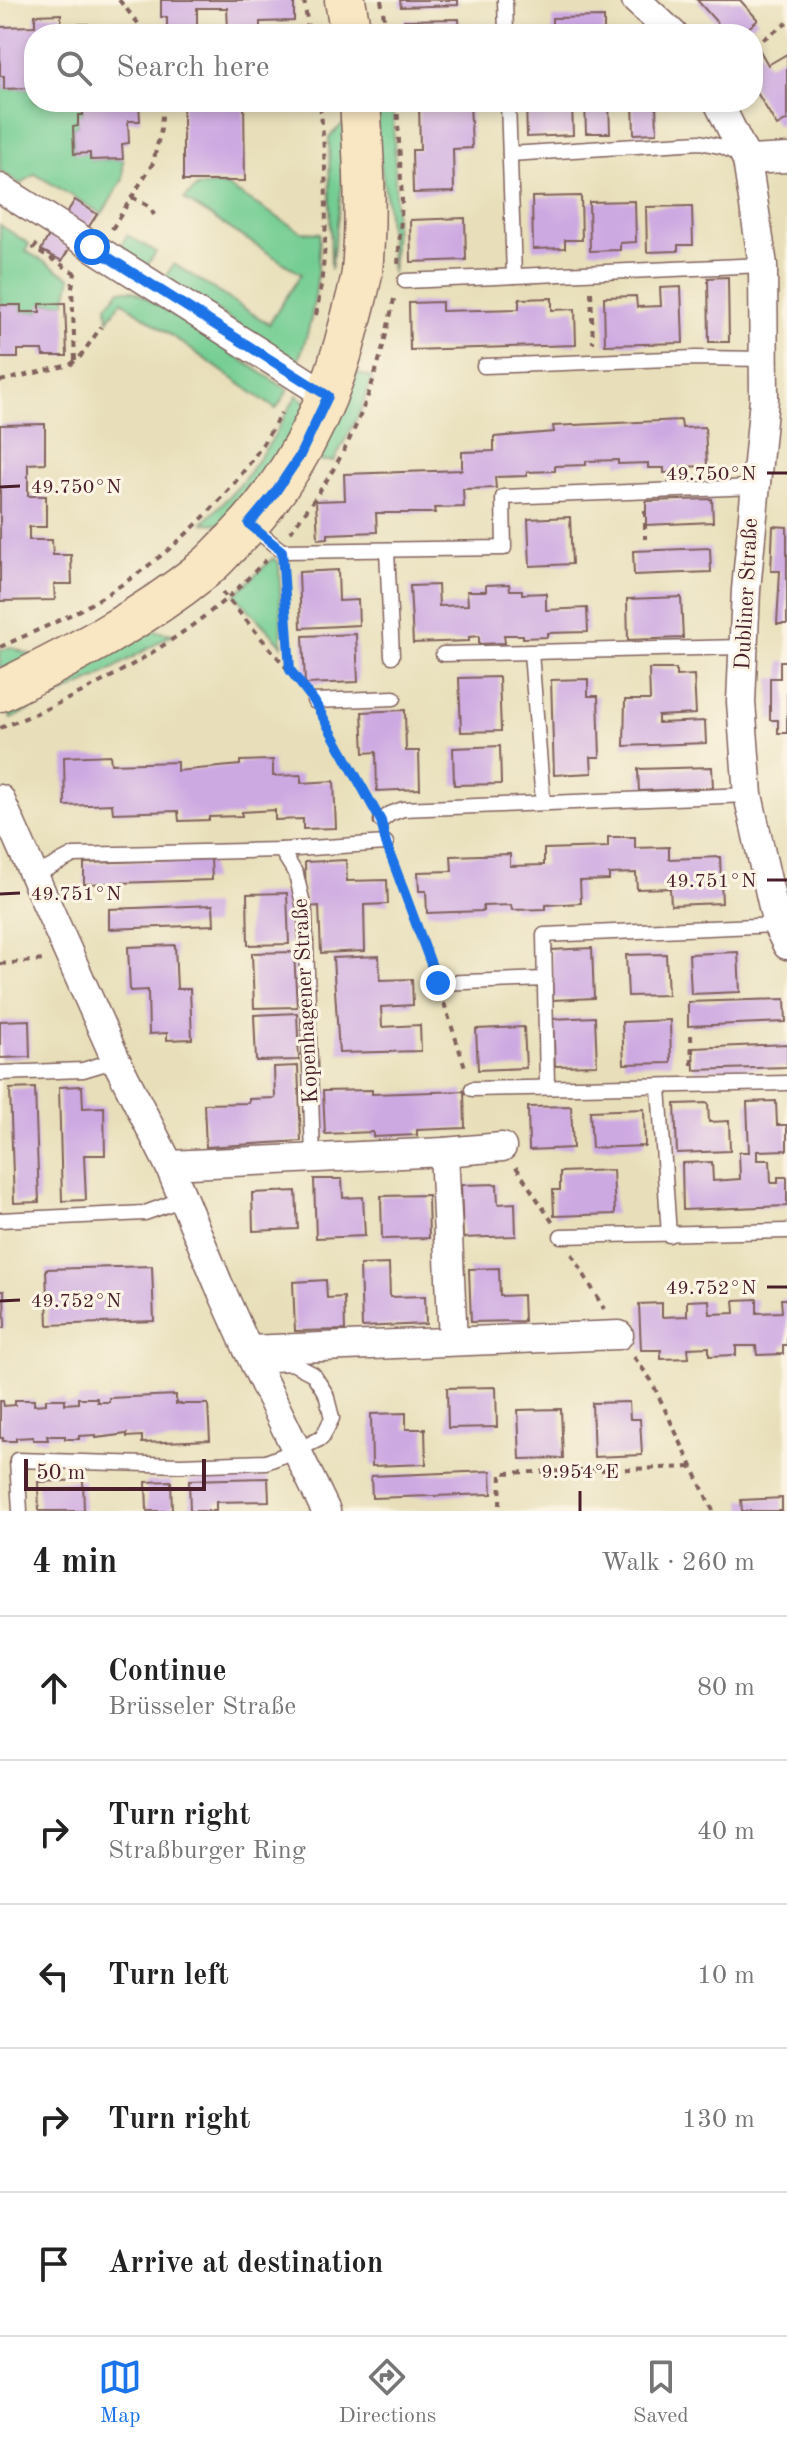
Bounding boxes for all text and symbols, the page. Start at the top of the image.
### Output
search box [24,24,763,112]
icon: search [52,46,96,90]
text: Search here [116,53,270,83]
route start [74,229,110,265]
text: 49.750°N [666,465,756,485]
text: 49.750°N [31,478,121,498]
street label: Dubliner Straße [732,517,762,671]
text: 49.751°N [666,872,756,892]
text: 49.751°N [31,885,121,905]
street label: Kopenhagener Straße [290,898,322,1104]
route end [420,965,456,1001]
text: 49.752°N [666,1279,756,1299]
text: 49.752°N [31,1292,121,1312]
scale bar [24,1455,206,1491]
text: 50 m [36,1462,85,1484]
text: 9.954°E [541,1463,619,1483]
text: 4 min [32,1546,117,1580]
text: Walk · 260 m [601,1550,755,1576]
text: Continue [108,1657,227,1687]
icon: ahead [32,1666,76,1710]
text: 80 m [697,1675,755,1701]
text: Brüsseler Straße [108,1694,296,1720]
text: Turn right [108,1801,250,1831]
icon: right [32,1810,76,1854]
text: 40 m [697,1819,755,1845]
text: Straßburger Ring [108,1838,306,1864]
icon: left [32,1954,76,1998]
text: Turn left [108,1961,229,1991]
text: 10 m [697,1963,755,1989]
icon: right [32,2098,76,2142]
text: Turn right [108,2105,250,2135]
text: 130 m [682,2107,755,2133]
icon: arrive [32,2242,76,2286]
text: Arrive at destination [108,2249,383,2279]
tab: Map [98,2355,142,2430]
tab: Directions [339,2355,436,2430]
tab: Saved [633,2355,689,2430]

